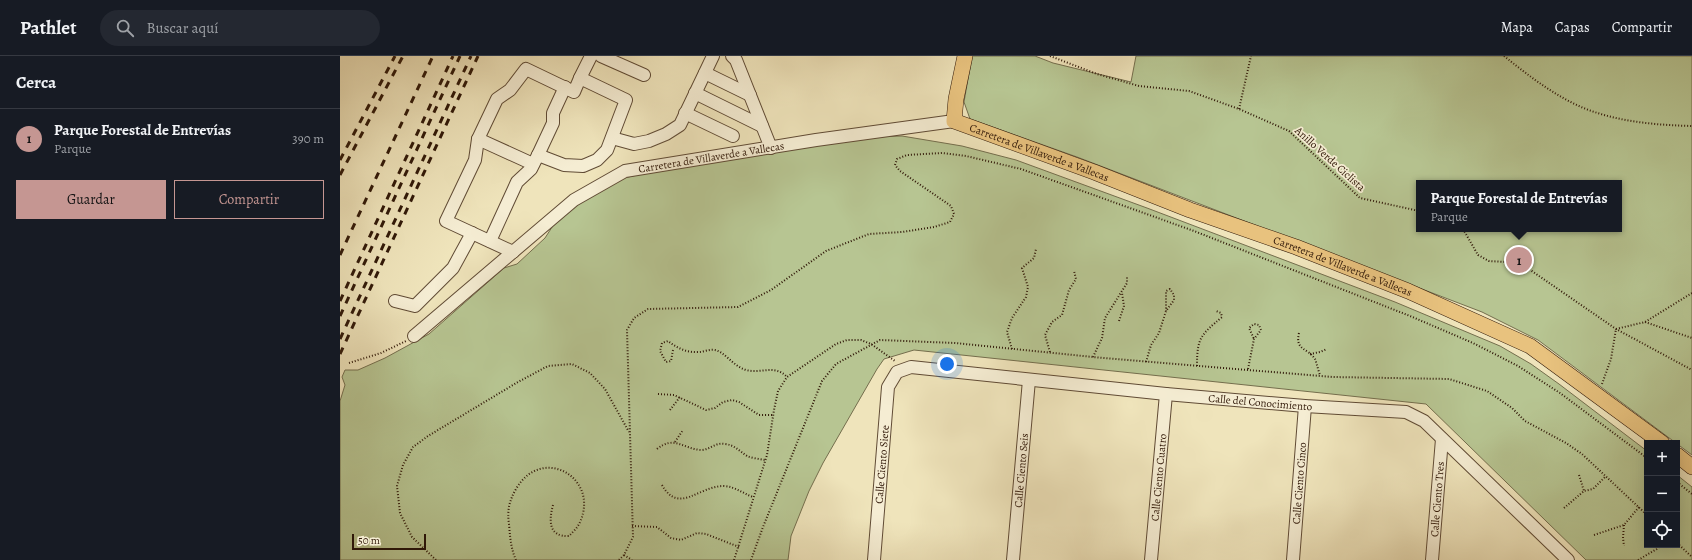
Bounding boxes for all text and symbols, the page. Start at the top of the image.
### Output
search box [100,10,380,46]
text: Pathlet [20,15,76,41]
icon: search [114,17,136,39]
text: Buscar aquí [146,18,219,38]
text: Mapa [1501,18,1533,37]
text: Capas [1555,18,1590,37]
text: Compartir [1612,18,1672,37]
text: Cerca [16,71,56,94]
text: Parque Forestal de Entrevías [54,120,231,140]
street label: Carretera de Villaverde a Vallecas [968,120,1111,185]
street label: Anillo Verde Ciclista [1291,123,1369,195]
text: 1 [27,130,31,147]
text: 390 m [292,130,324,147]
street label: Carretera de Villaverde a Vallecas [637,138,785,176]
text: Parque [54,140,91,157]
button: Guardar [16,180,166,219]
button: Compartir [174,180,324,219]
popup [1416,180,1622,232]
text: Parque Forestal de Entrevías [1430,188,1608,208]
text: Parque [1430,208,1468,225]
street label: Carretera de Villaverde a Vallecas [1271,232,1415,299]
pin: 1 [1506,245,1532,275]
your location [937,354,957,374]
street label: Calle del Conocimiento [1208,390,1313,414]
street label: Calle Ciento Siete [871,424,892,504]
street label: Calle Ciento Seis [1010,432,1032,508]
street label: Calle Ciento Cuatro [1147,432,1170,522]
map controls [1644,440,1680,548]
button: + [1644,440,1680,476]
street label: Calle Ciento Cinco [1288,441,1310,525]
street label: Calle Ciento Tres [1426,461,1448,538]
button: − [1644,476,1680,512]
button: locate [1644,512,1680,548]
scale bar [352,532,426,551]
text: 50 m [358,533,380,548]

